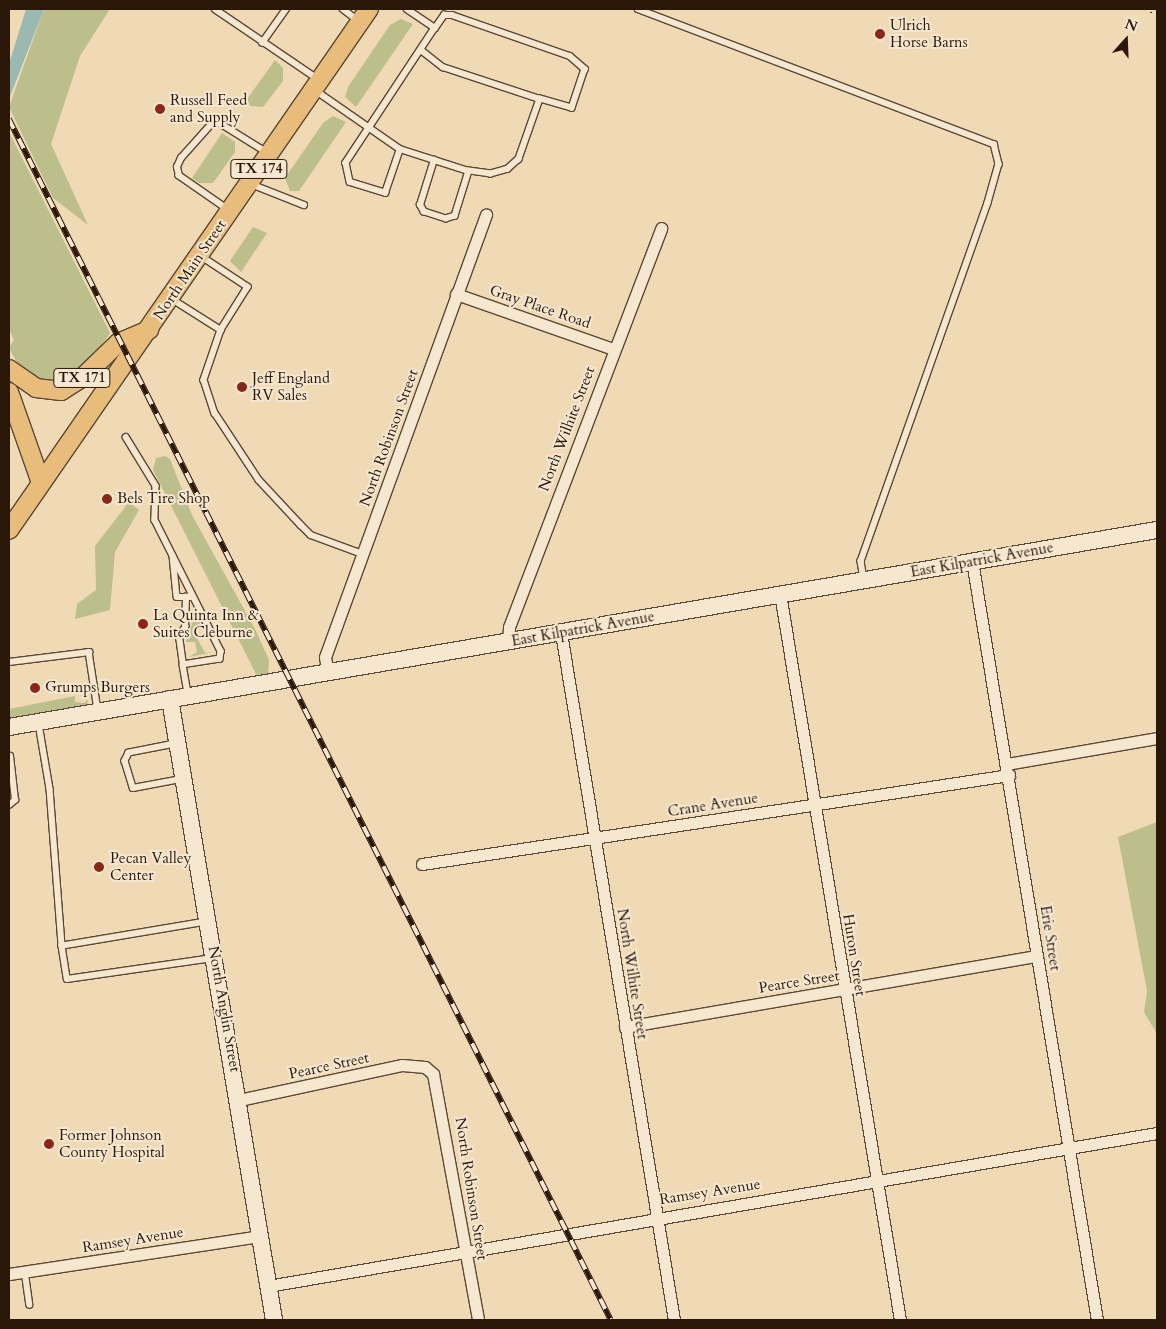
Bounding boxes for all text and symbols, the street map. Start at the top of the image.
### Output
text: N [1122,14,1140,36]
north arrow [1101,15,1151,65]
place label: Ulrich Horse Barns [890,16,968,51]
marker: Ulrich Horse Barns [874,28,886,40]
place label: Russell Feed and Supply [170,91,247,126]
marker: Russell Feed and Supply [154,103,166,115]
road number: TX 174 [230,157,288,180]
street label: North Main Street [150,217,230,323]
street label: Gray Place Road [487,281,593,333]
street label: North Wilhite Street [535,364,599,494]
road number: TX 171 [53,366,111,389]
street label: North Robinson Street [356,367,422,509]
place label: Jeff England RV Sales [252,369,330,404]
marker: Jeff England RV Sales [236,381,248,393]
place label: Bels Tire Shop [117,490,210,508]
marker: Bels Tire Shop [101,493,113,505]
street label: East Kilpatrick Avenue [909,539,1055,581]
place label: La Quinta Inn & Suites Cleburne [153,606,259,641]
street label: East Kilpatrick Avenue [510,608,656,650]
marker: La Quinta Inn & Suites Cleburne [137,618,149,630]
place label: Grumps Burgers [45,679,150,697]
marker: Grumps Burgers [29,682,41,694]
street label: Crane Avenue [666,789,760,821]
place label: Pecan Valley Center [110,849,191,884]
marker: Pecan Valley Center [92,860,106,874]
street label: Erie Street [1036,904,1064,972]
street label: North Wilhite Street [613,907,651,1041]
street label: Huron Street [839,913,869,997]
street label: North Anglin Street [204,945,244,1073]
street label: Pearce Street [757,967,841,997]
street label: Pearce Street [287,1049,371,1083]
street label: North Robinson Street [451,1116,491,1262]
place label: Former Johnson County Hospital [59,1126,165,1161]
marker: Former Johnson County Hospital [43,1138,55,1150]
street label: Ramsey Avenue [658,1175,762,1209]
street label: Ramsey Avenue [81,1223,185,1257]

